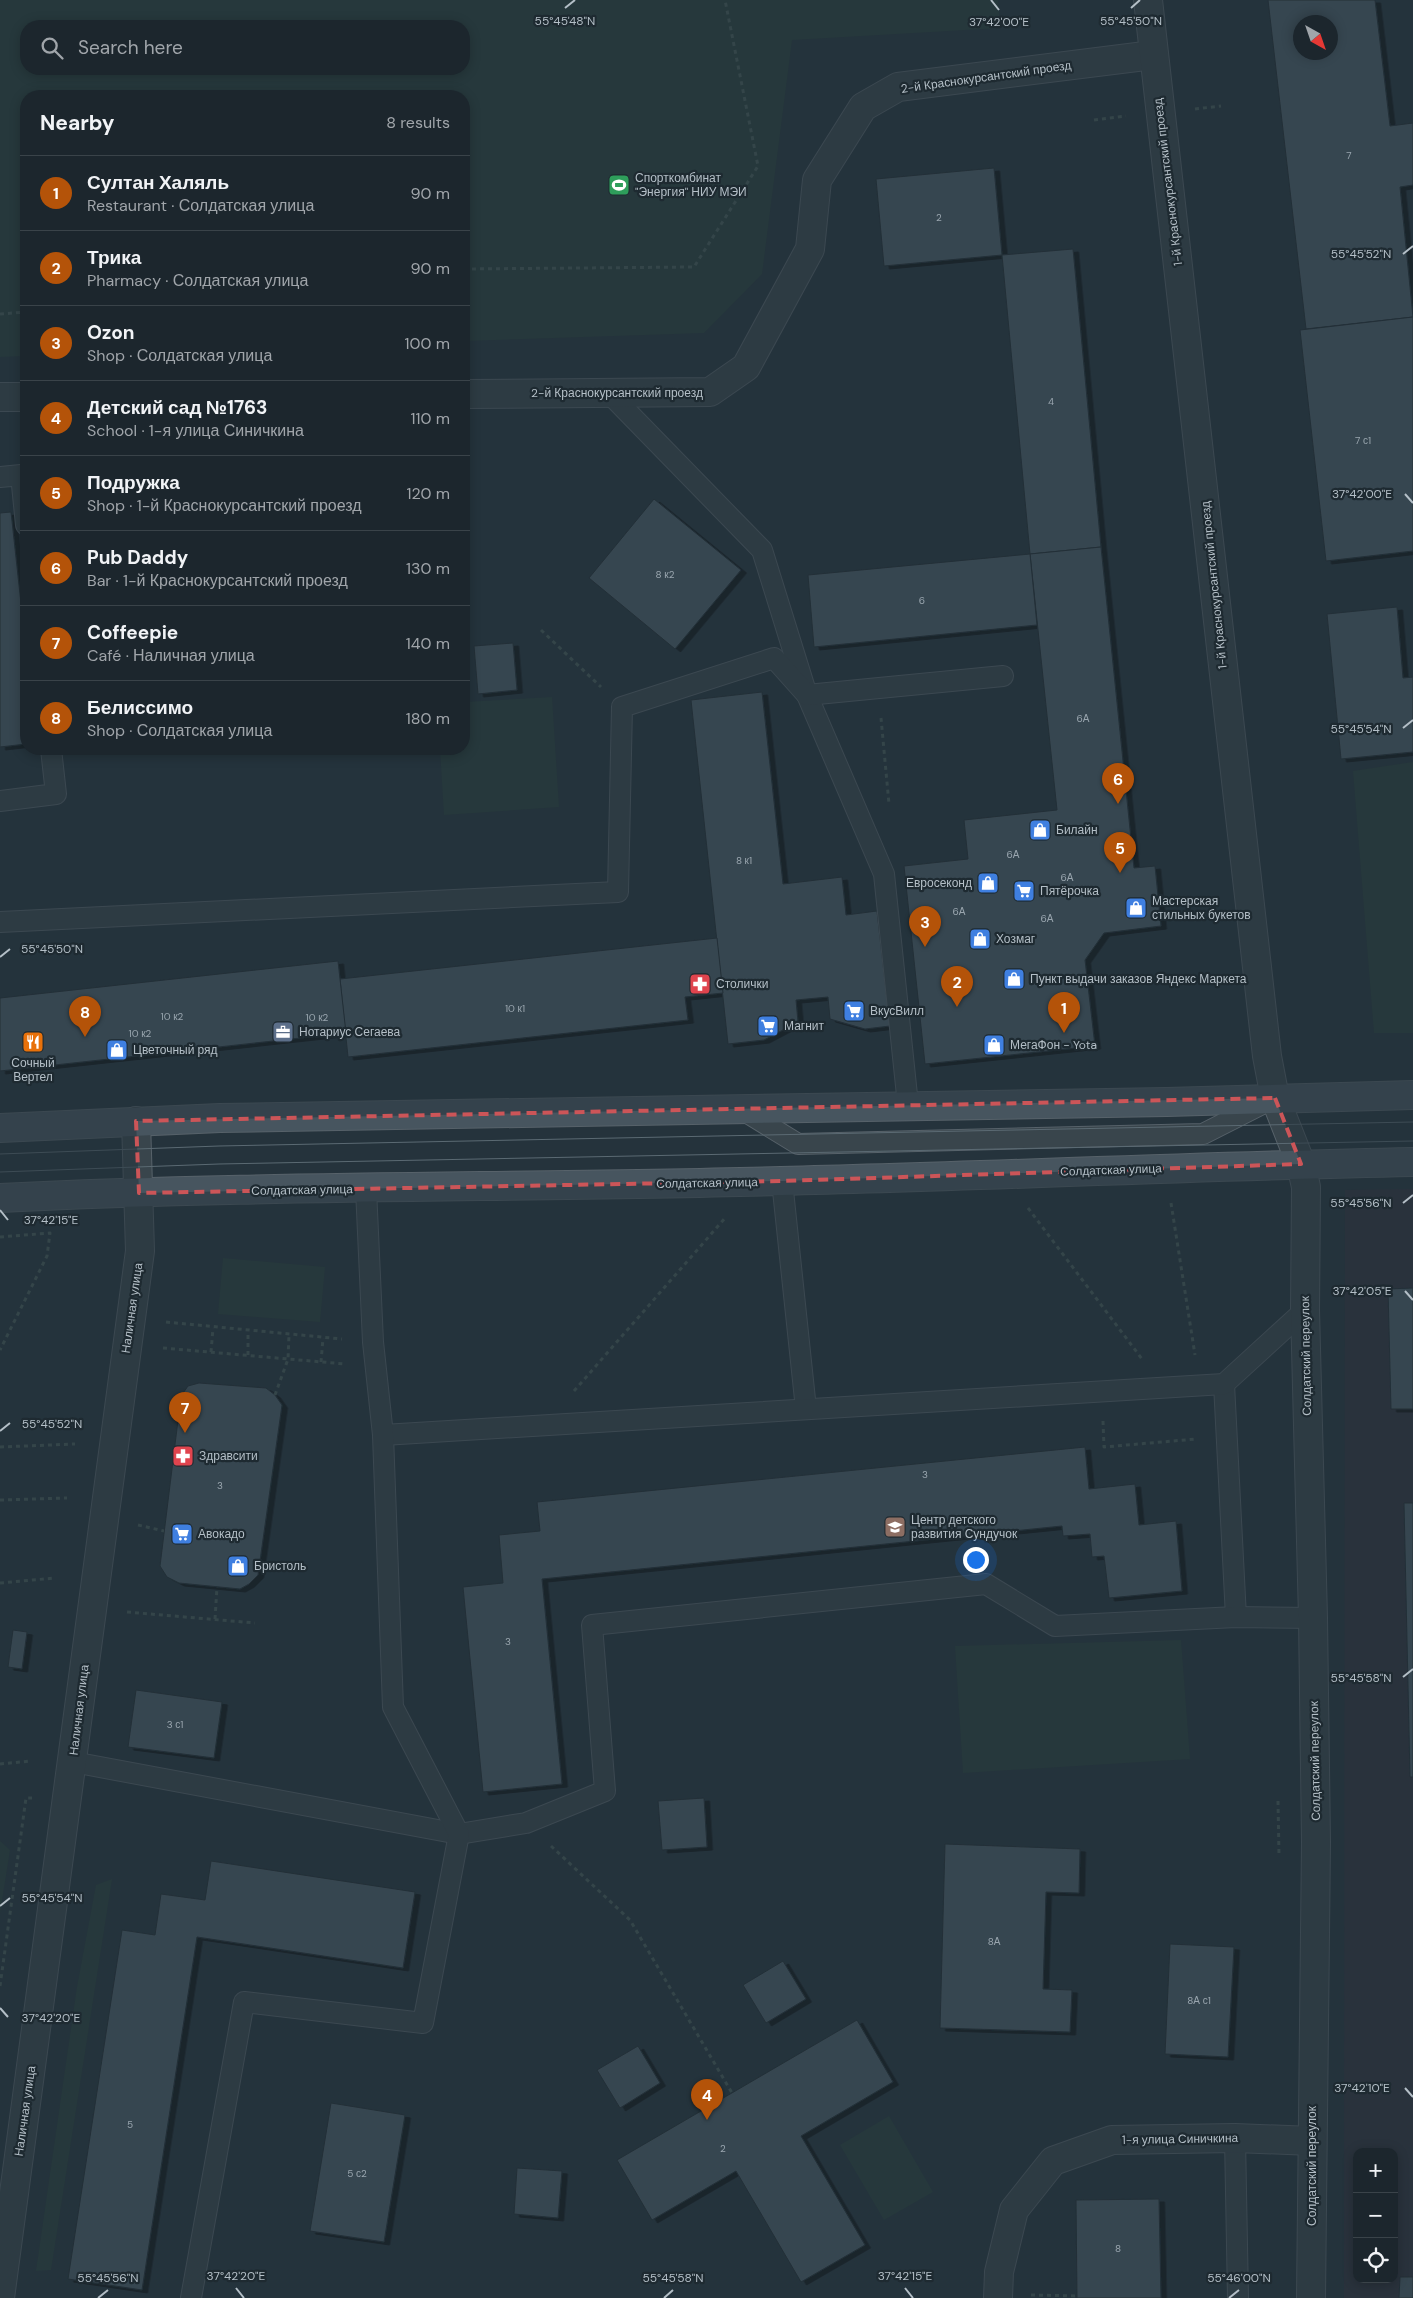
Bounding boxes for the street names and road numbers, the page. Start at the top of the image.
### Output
street label: 2-й Краснокурсантский проезд [900,57,1072,97]
street label: 1-й Краснокурсантский проезд [1150,97,1186,267]
street label: 2-й Краснокурсантский проезд [531,385,703,401]
street label: 1-й Краснокурсантский проезд [1197,500,1231,670]
street label: Солдатская улица [1060,1160,1162,1180]
street label: Солдатская улица [656,1174,758,1192]
street label: Солдатская улица [251,1181,353,1199]
street label: Наличная улица [118,1261,146,1354]
street label: Солдатский переулок [1297,1295,1315,1416]
street label: Наличная улица [65,1663,93,1756]
street label: Солдатский переулок [1306,1700,1324,1821]
street label: Наличная улица [11,2064,39,2157]
street label: Солдатский переулок [1304,2105,1320,2226]
street label: 1-я улица Синичкина [1122,2130,1239,2148]

